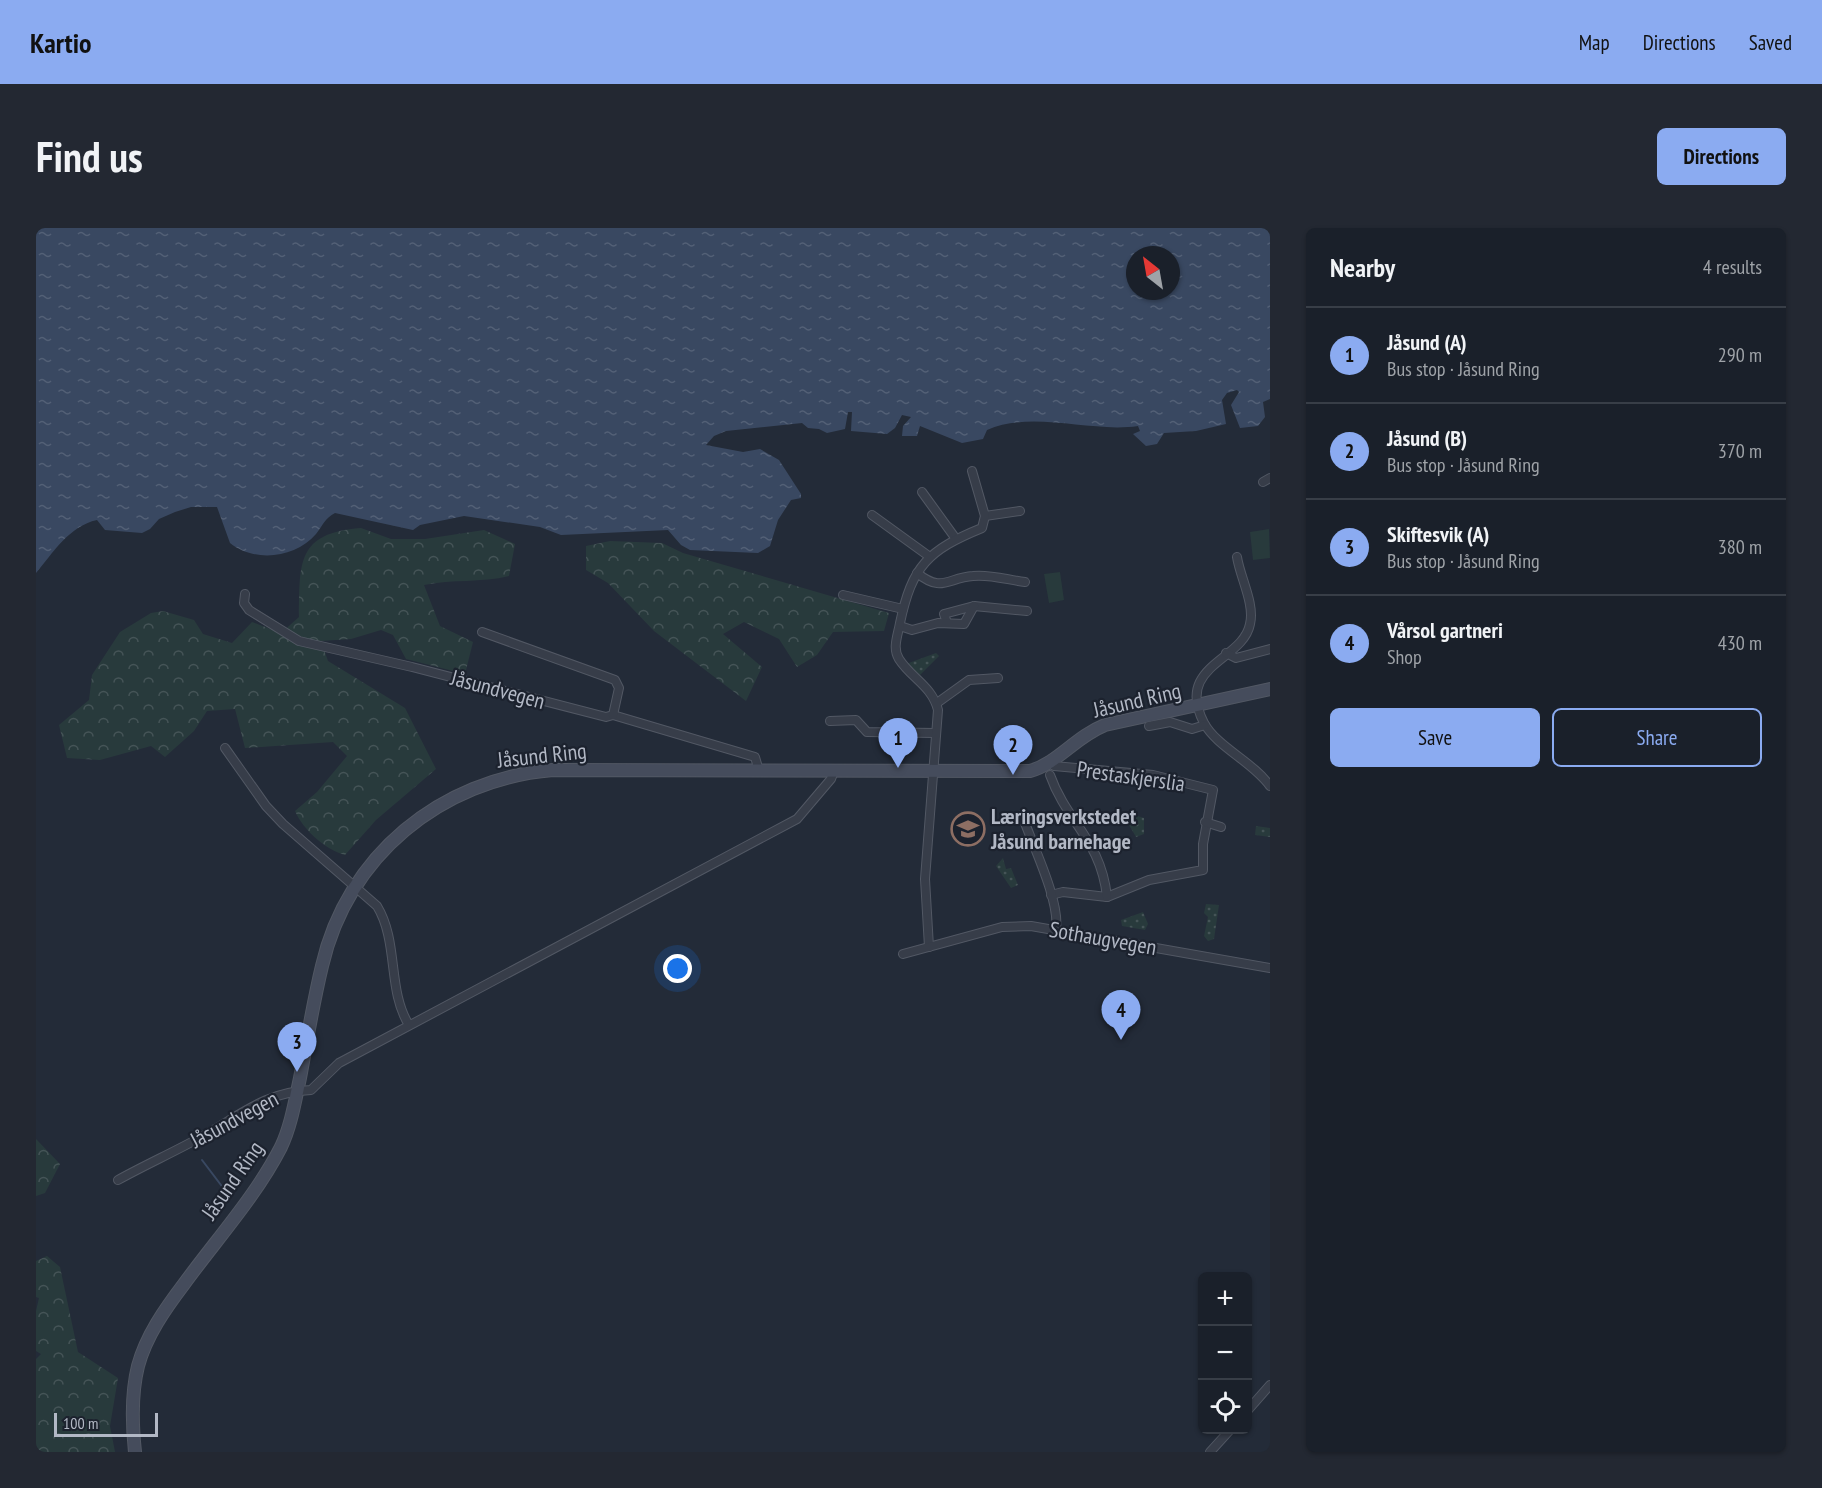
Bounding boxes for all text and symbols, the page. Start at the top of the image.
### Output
text: Kartio [30,24,92,61]
text: Map [1579,29,1610,56]
text: Directions [1643,29,1716,56]
text: Saved [1749,29,1792,56]
button: Directions [1657,128,1786,185]
text: Find us [36,129,143,184]
north arrow [1126,246,1180,300]
text: Nearby [1330,251,1395,284]
text: 4 results [1703,254,1762,280]
text: Jåsund (A) [1387,328,1467,356]
text: 1 [1345,342,1354,368]
text: 290 m [1718,342,1762,368]
text: Bus stop · Jåsund Ring [1387,356,1540,382]
text: Jåsund (B) [1387,424,1467,452]
text: 2 [1345,438,1354,464]
text: 370 m [1718,438,1762,464]
text: Bus stop · Jåsund Ring [1387,452,1540,478]
text: Skiftesvik (A) [1387,520,1489,548]
text: 3 [1345,534,1354,560]
text: 380 m [1718,534,1762,560]
text: Bus stop · Jåsund Ring [1387,548,1540,574]
text: Vårsol gartneri [1387,616,1503,644]
text: 4 [1345,630,1354,656]
text: 430 m [1718,630,1762,656]
text: Shop [1387,644,1422,670]
street label: Jåsundvegen [447,663,548,715]
street label: Jåsund Ring [1089,676,1184,724]
button: Save [1330,708,1540,767]
button: Share [1552,708,1762,767]
pin: 1 [878,718,918,768]
pin: 2 [994,726,1032,775]
street label: Jåsund Ring [495,736,588,774]
street label: Prestaskjerslia [1075,755,1187,797]
place label: Læringsverkstedet Jåsund barnehage [990,802,1137,855]
school or university icon: Læringsverkstedet Jåsund barnehage [950,811,986,847]
street label: Sothaugvegen [1047,915,1159,961]
your location [663,954,692,983]
pin: 4 [1102,990,1140,1040]
pin: 3 [278,1022,316,1072]
street label: Jåsundvegen [184,1084,283,1154]
street label: Jåsund Ring [194,1135,269,1225]
map controls [1198,1272,1252,1434]
button: + [1198,1272,1252,1326]
button: − [1198,1326,1252,1380]
button: locate [1198,1380,1252,1434]
scale bar [54,1410,158,1438]
text: 100 m [63,1413,98,1433]

